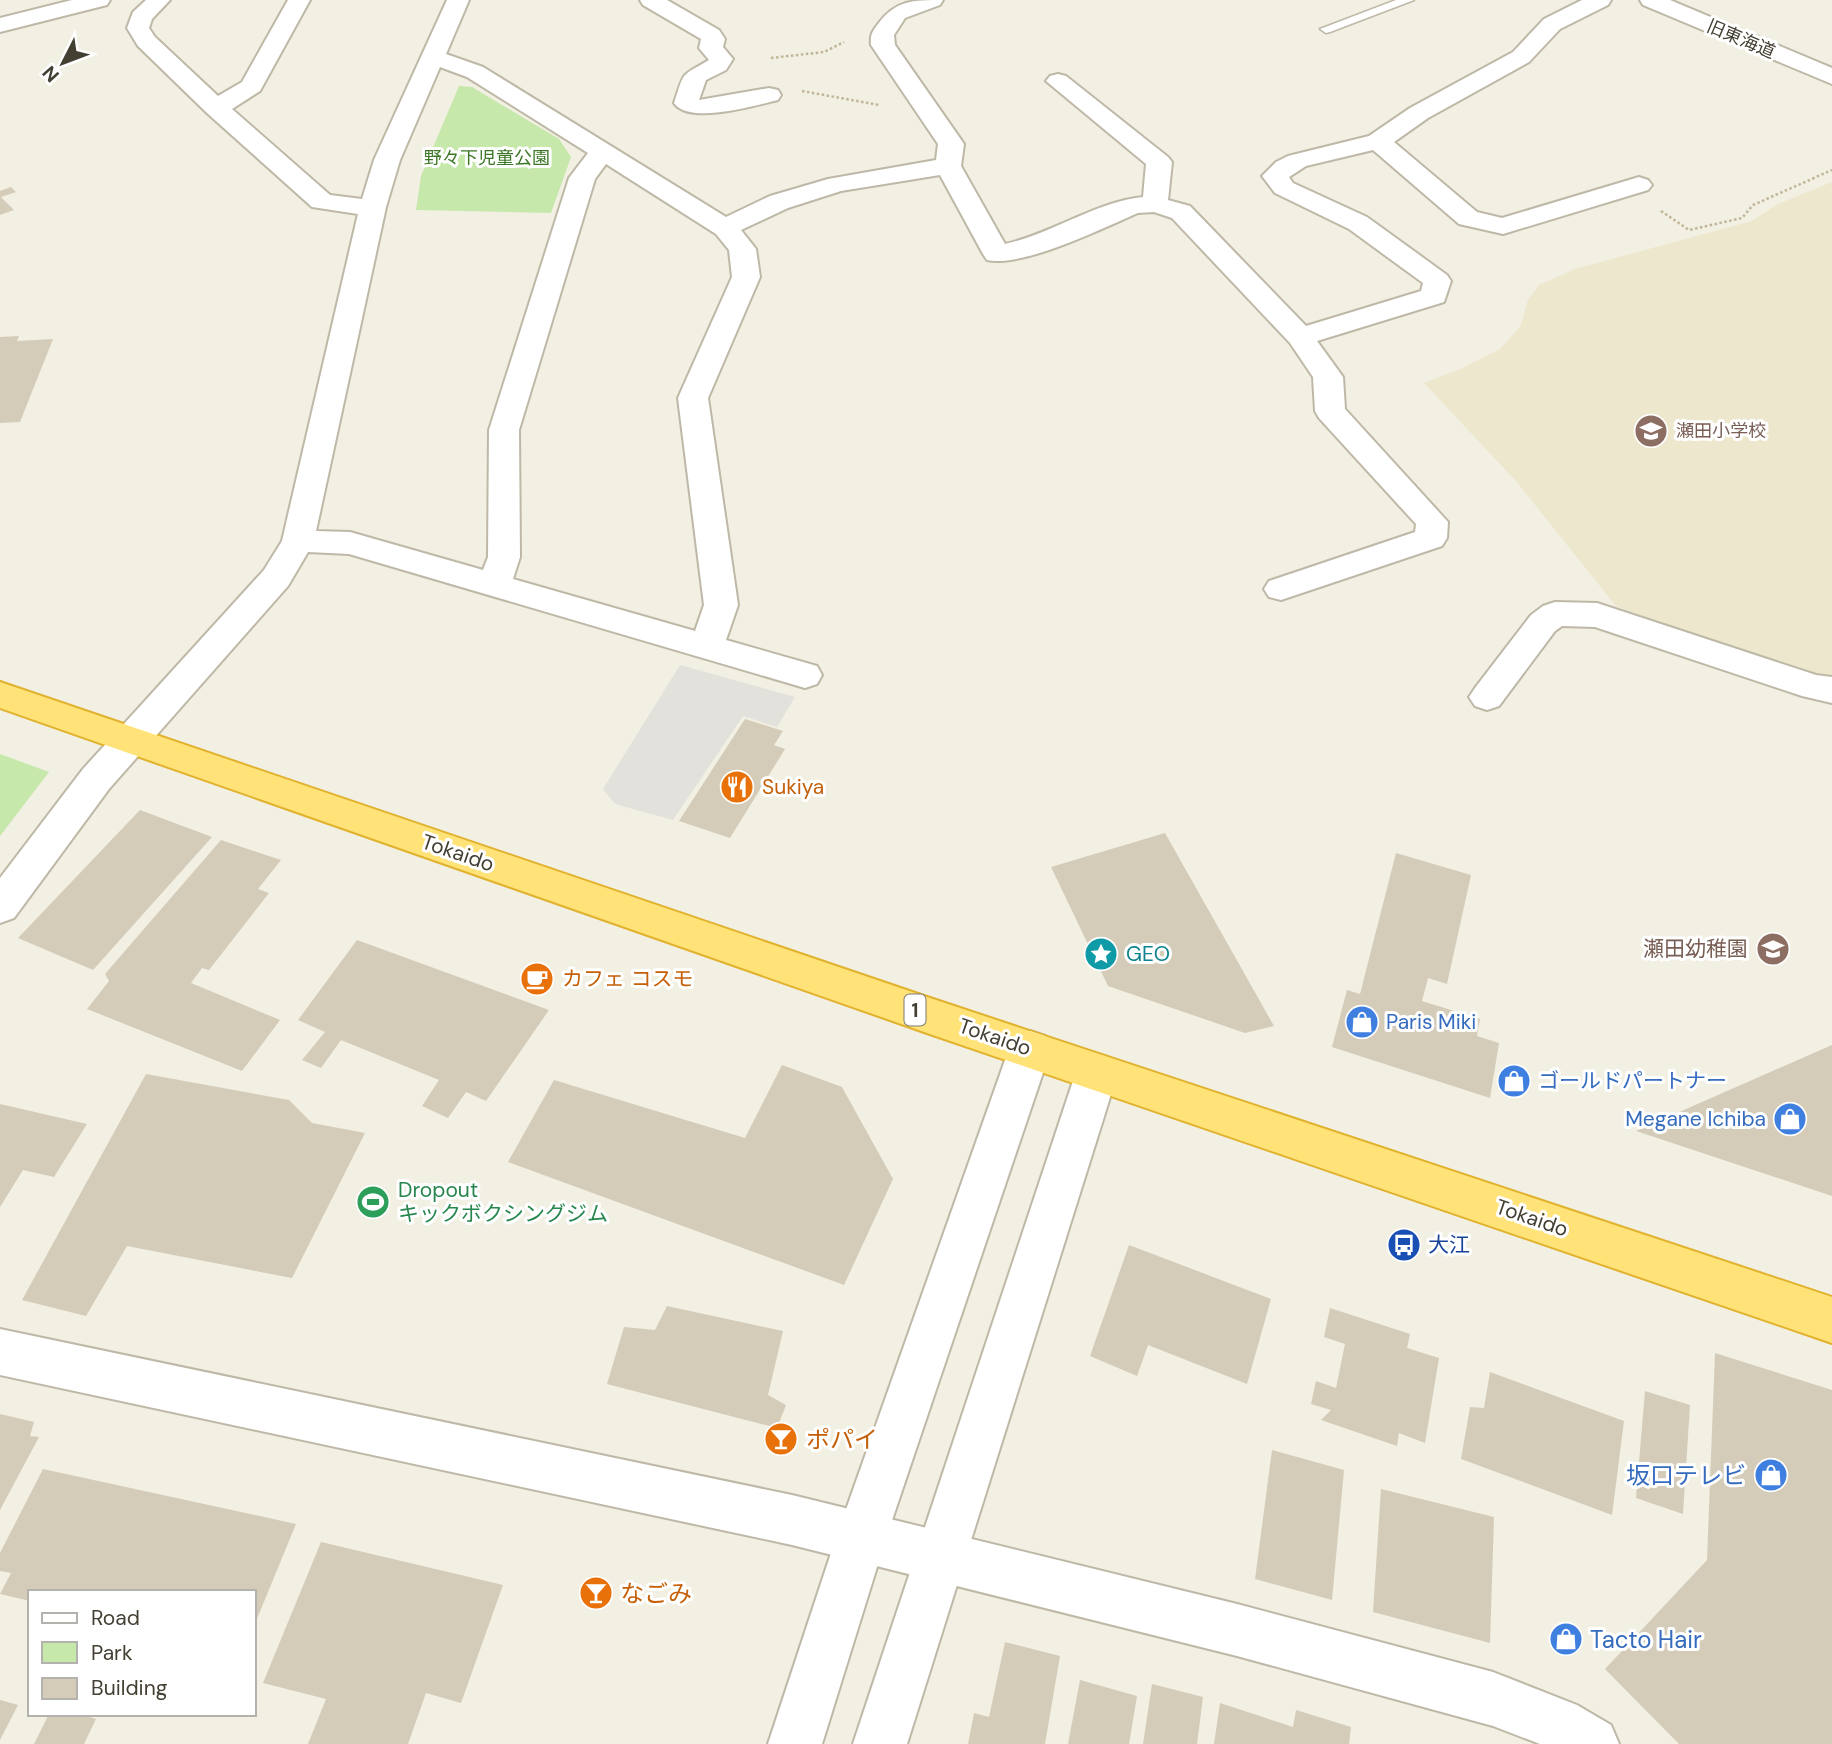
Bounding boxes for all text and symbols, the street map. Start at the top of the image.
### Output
street label: 旧東海道 [1703,14,1779,64]
north arrow [28,28,98,98]
text: N [37,61,65,88]
park label: 野々下児童公園 [424,146,550,170]
school or university icon: 瀬田小学校 [1632,412,1670,450]
place label: 瀬田小学校 [1676,419,1766,443]
restaurant icon: Sukiya [718,768,756,806]
place label: Sukiya [762,773,824,801]
street label: Tokaido [418,828,498,878]
school or university icon: 瀬田幼稚園 [1754,930,1792,968]
place icon: GEO [1082,935,1120,973]
place label: 瀬田幼稚園 [1643,935,1748,963]
place label: GEO [1126,940,1170,968]
cafe icon: カフェ コスモ [518,960,556,998]
place label: カフェ コスモ [562,965,694,993]
road number: 1 [904,994,926,1026]
shop icon: Paris Miki [1343,1003,1381,1041]
place label: Paris Miki [1386,1008,1476,1036]
street label: Tokaido [955,1012,1035,1062]
shop icon: ゴールドパートナー [1495,1062,1533,1100]
place label: ゴールドパートナー [1538,1067,1727,1095]
shop icon: Megane Ichiba [1771,1100,1809,1138]
place label: Megane Ichiba [1625,1105,1766,1133]
place label: Dropout キックボクシングジム [398,1176,608,1228]
sports icon: Dropout キックボクシングジム [354,1183,392,1221]
street label: Tokaido [1492,1193,1572,1243]
bus stop icon: 大江 [1385,1226,1423,1264]
place label: 大江 [1428,1231,1470,1259]
bar icon: ポパイ [762,1420,800,1458]
place label: ポパイ [806,1424,878,1455]
shop icon: 坂口テレビ [1752,1456,1790,1494]
place label: 坂口テレビ [1626,1460,1746,1491]
bar icon: なごみ [577,1574,615,1612]
place label: なごみ [620,1578,692,1609]
legend [28,1590,256,1716]
text: Road [91,1604,140,1632]
shop icon: Tacto Hair [1547,1620,1585,1658]
place label: Tacto Hair [1590,1624,1702,1655]
text: Park [91,1639,133,1667]
text: Building [91,1674,168,1702]

